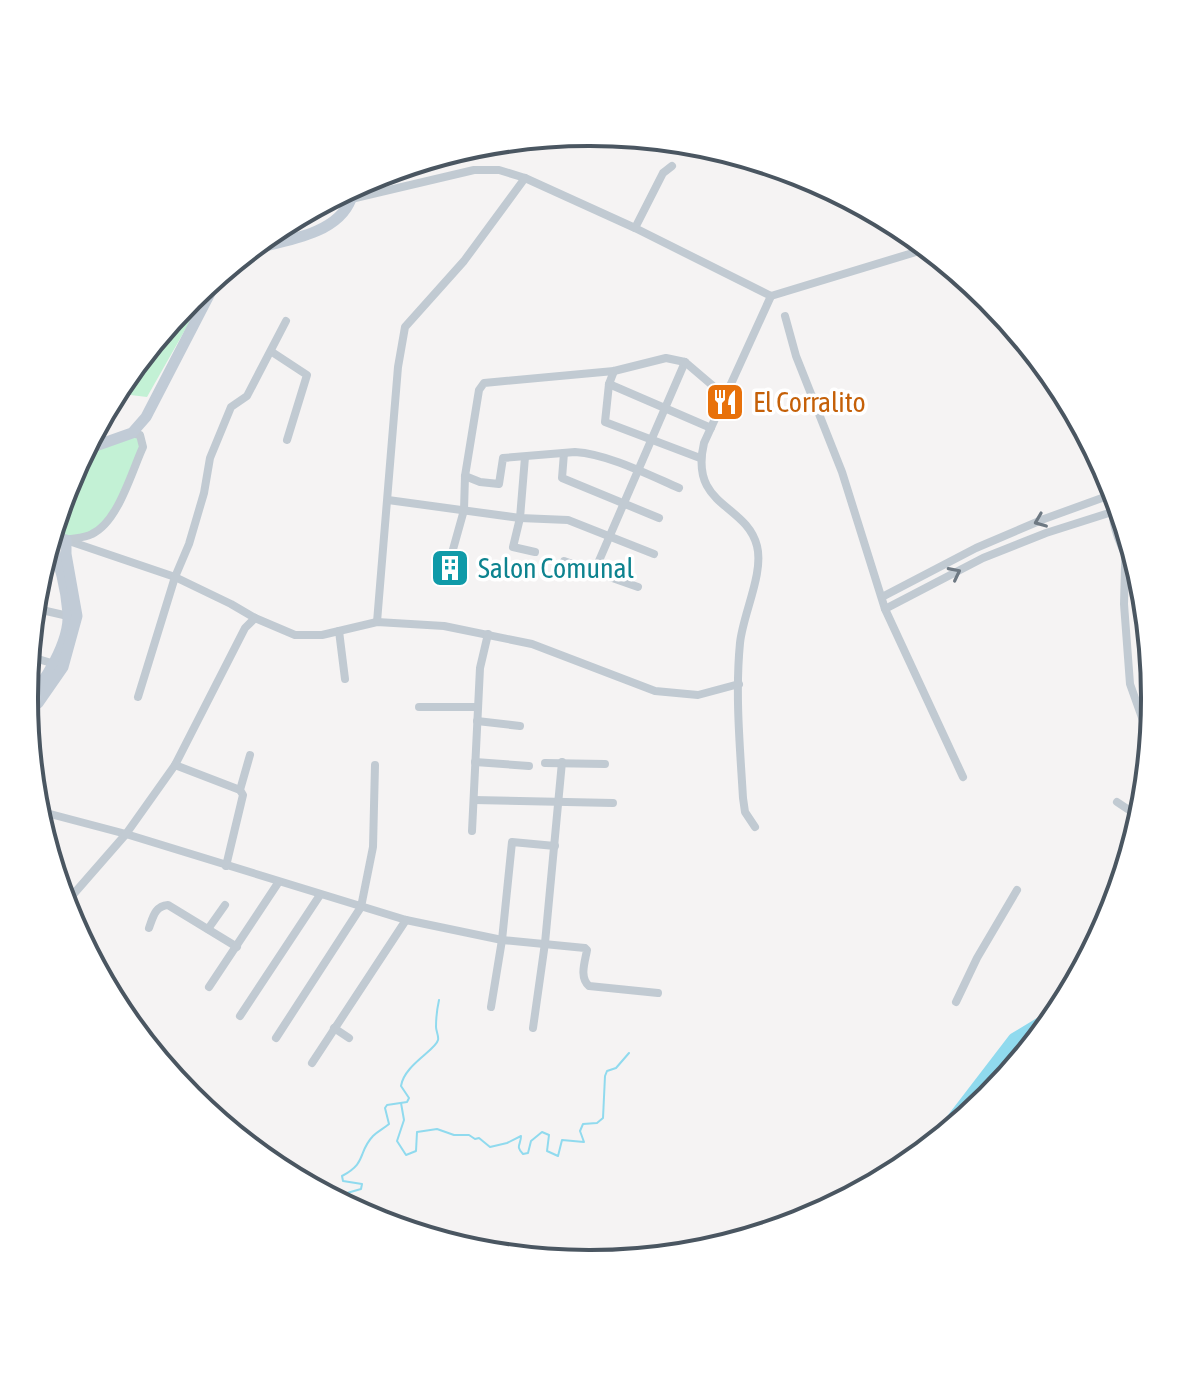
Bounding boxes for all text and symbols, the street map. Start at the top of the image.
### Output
restaurant icon: El Corralito [704,381,746,423]
place label: El Corralito [753,386,866,418]
one-way arrow [1034,511,1048,528]
building icon: Salon Comunal [429,547,471,589]
place label: Salon Comunal [478,552,635,584]
one-way arrow [946,568,961,583]

